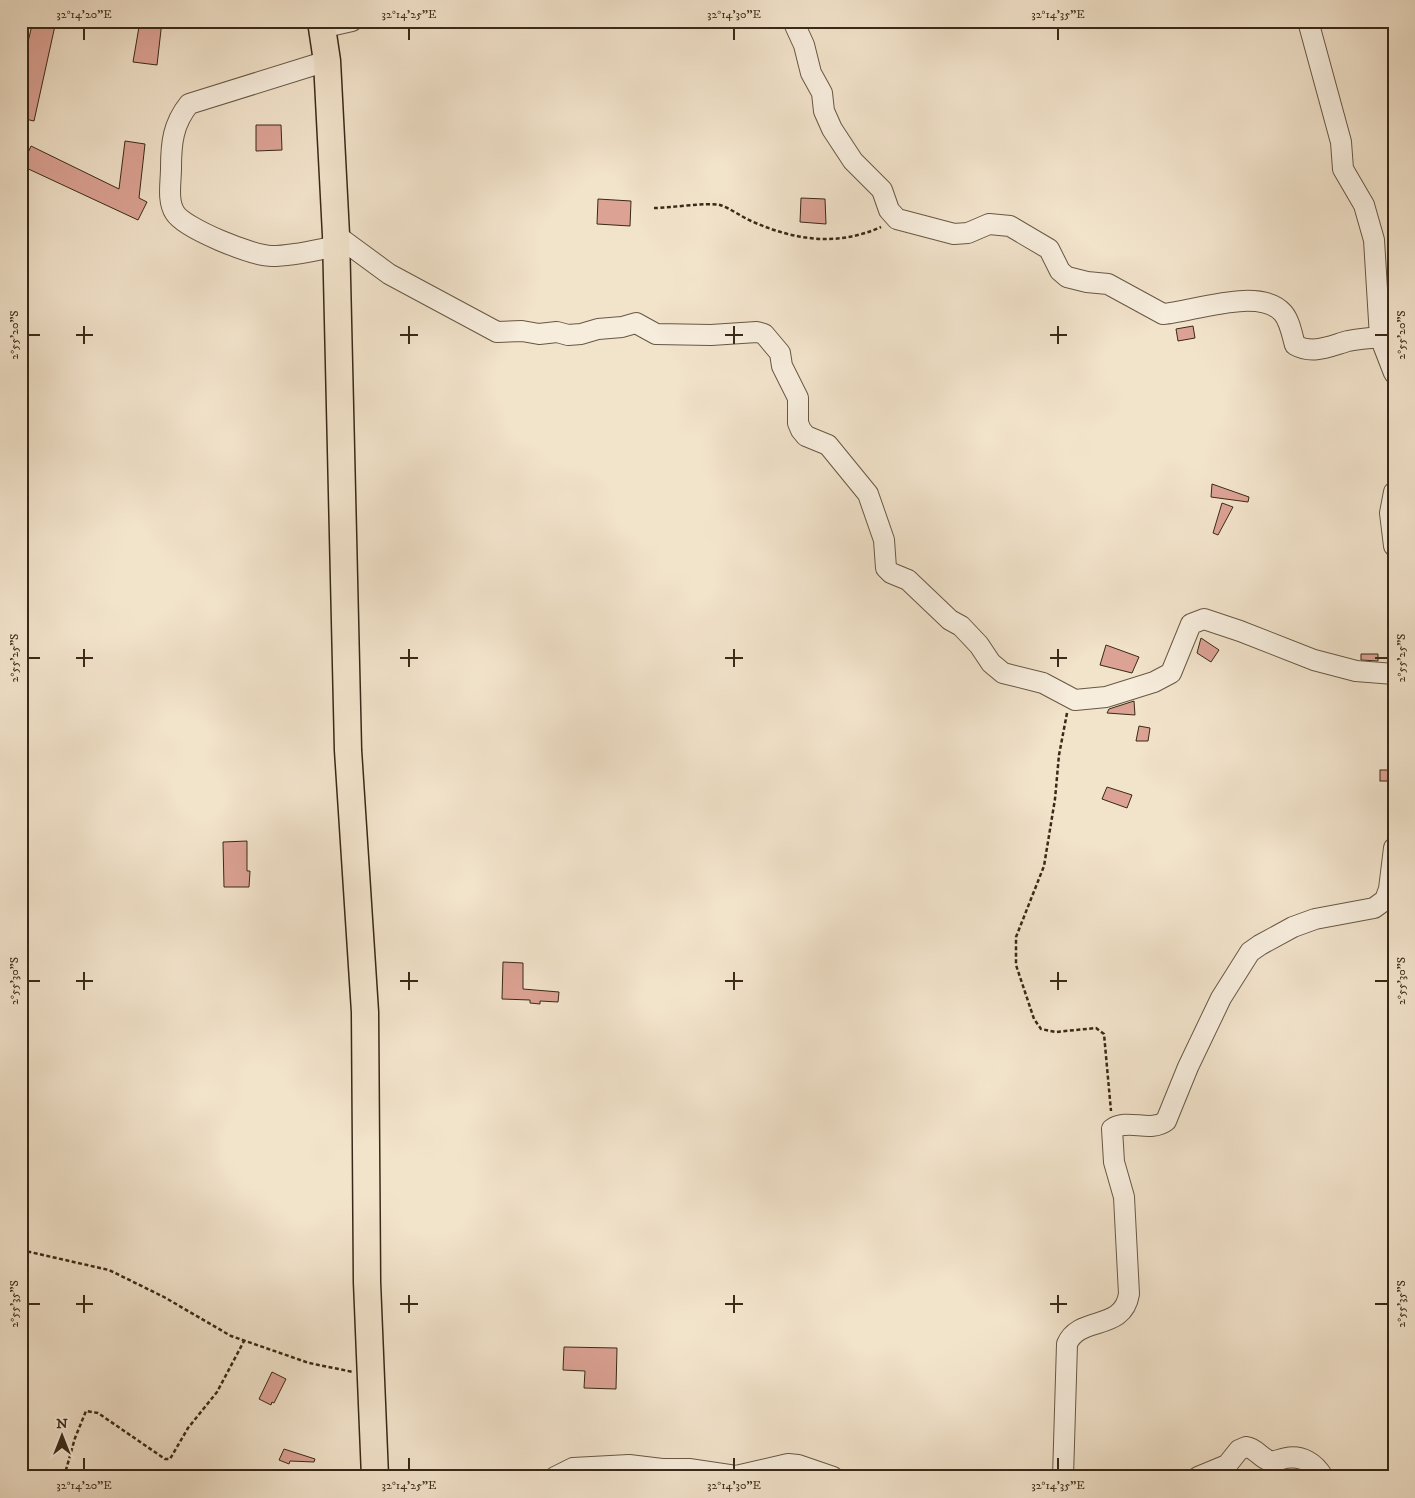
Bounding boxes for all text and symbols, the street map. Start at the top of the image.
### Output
text: 32°14'20"E [56,7,112,22]
text: 32°14'25"E [382,7,437,22]
text: 32°14'30"E [707,7,761,22]
text: 32°14'35"E [1031,7,1085,22]
text: 2°55'20"S [7,310,22,360]
text: 2°55'20"S [1394,310,1409,360]
text: 2°55'25"S [7,634,22,682]
text: 2°55'25"S [1394,634,1409,682]
text: 2°55'30"S [7,957,22,1005]
text: 2°55'30"S [1394,957,1409,1005]
text: 2°55'35"S [7,1280,22,1328]
text: 2°55'35"S [1394,1280,1409,1328]
north arrow [38,1410,88,1460]
text: N [56,1415,68,1433]
text: 32°14'20"E [56,1478,112,1493]
text: 32°14'25"E [382,1478,437,1493]
text: 32°14'30"E [707,1478,761,1493]
text: 32°14'35"E [1031,1478,1085,1493]

